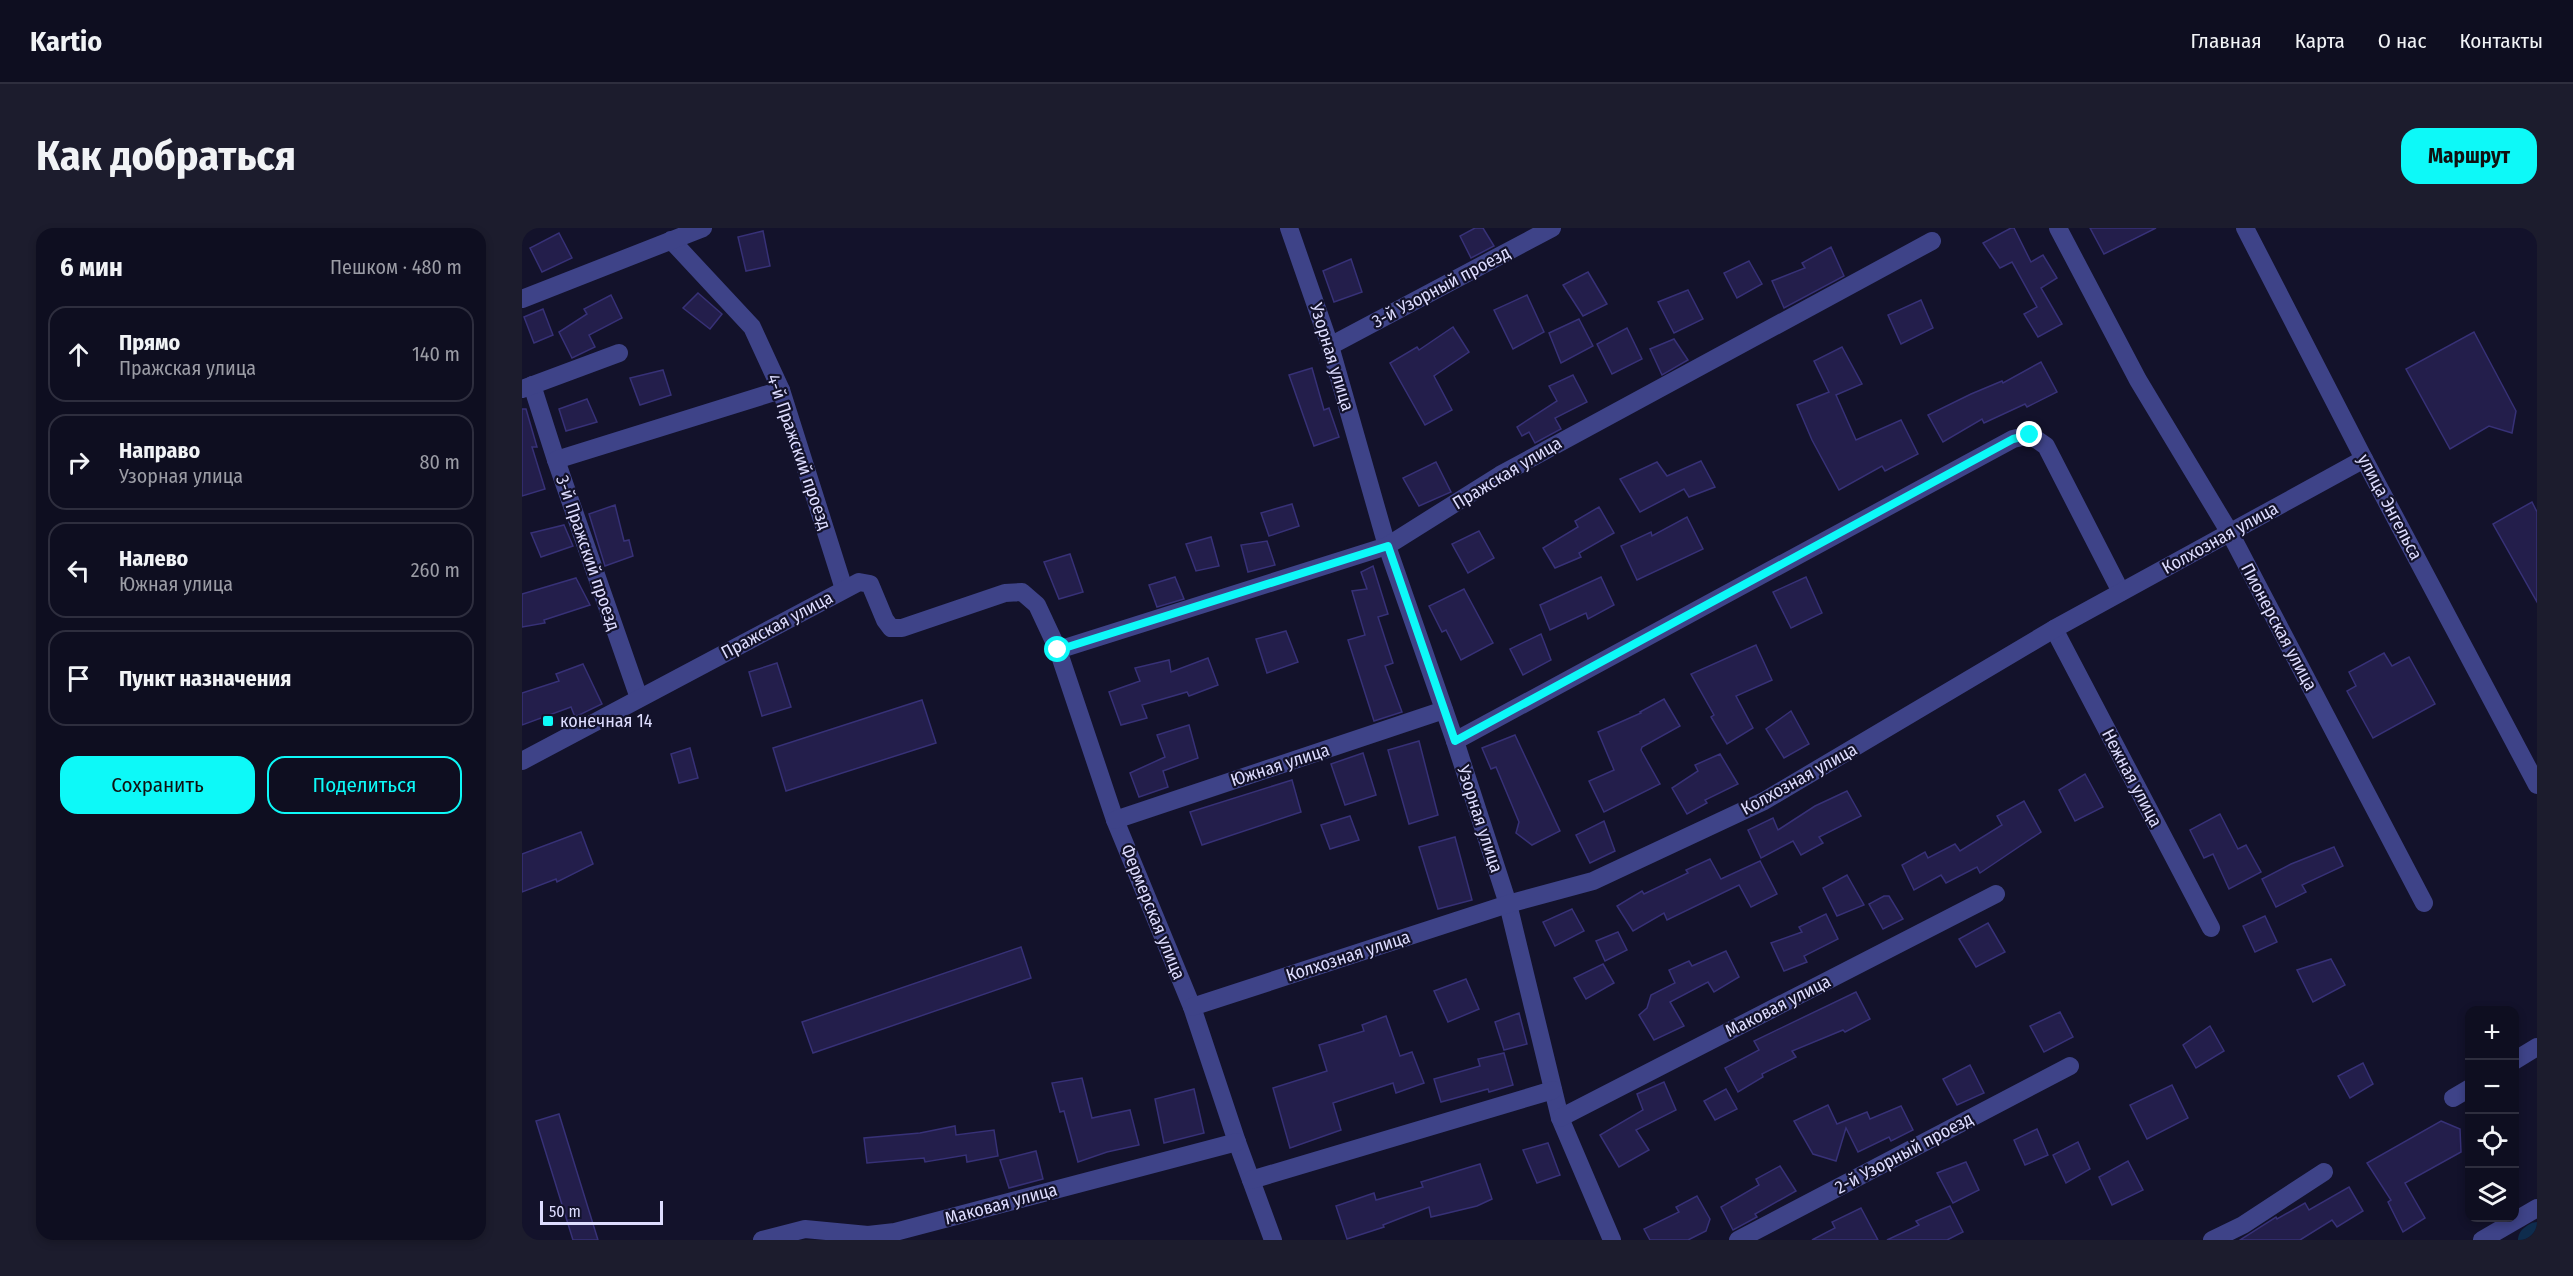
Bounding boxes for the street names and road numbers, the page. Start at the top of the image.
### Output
street label: 3-й Узорный проезд [1368,241,1514,333]
street label: Узорная улица [1305,299,1359,414]
street label: 4-й Пражский проезд [762,371,836,533]
street label: Пражская улица [1448,432,1566,514]
street label: улица Энгельса [2353,450,2427,564]
street label: 3-й Пражский проезд [551,472,625,634]
street label: Колхозная улица [2158,497,2282,579]
street label: Пионерская улица [2236,560,2322,695]
street label: Пражская улица [717,586,837,664]
street label: Нежная улица [2097,725,2167,831]
street label: Колхозная улица [1737,738,1861,820]
street label: Южная улица [1228,739,1332,791]
street label: Узорная улица [1452,762,1508,876]
street label: Фермерская улица [1116,841,1190,983]
street label: Колхозная улица [1283,926,1413,986]
street label: Маковая улица [1722,970,1835,1042]
street label: 2-й Узорный проезд [1831,1107,1977,1199]
street label: Маковая улица [942,1178,1060,1230]

